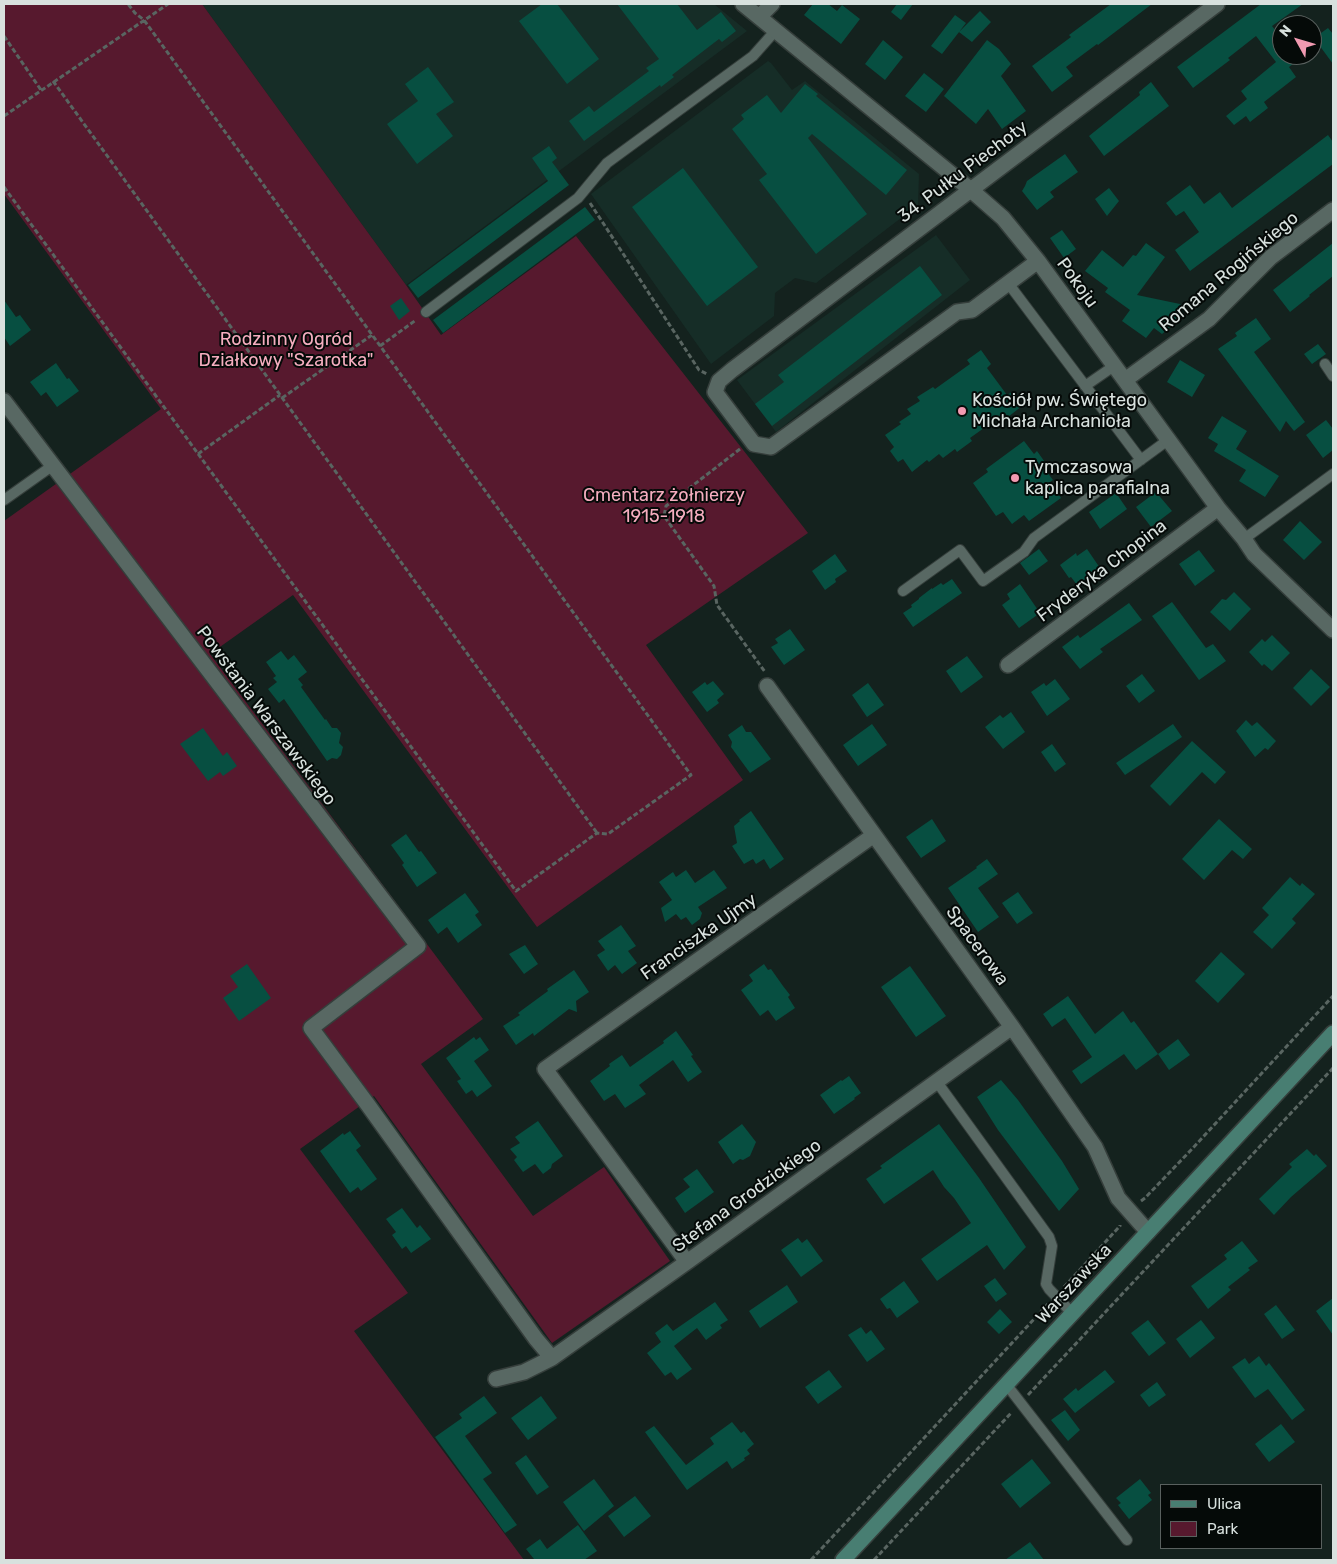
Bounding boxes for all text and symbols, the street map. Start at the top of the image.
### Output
north arrow [1272,15,1322,65]
text: N [1276,22,1296,40]
street label: 34. Pułku Piechoty [894,116,1032,228]
street label: Romana Rogińskiego [1155,207,1303,337]
street label: Pokoju [1052,254,1102,312]
park label: Rodzinny Ogród Działkowy "Szarotka" [199,329,373,372]
place label: Kościół pw. Świętego Michała Archanioła [972,390,1147,432]
marker: Kościół pw. Świętego Michała Archanioła [956,405,968,417]
place label: Tymczasowa kaplica parafialna [1025,457,1170,499]
marker: Tymczasowa kaplica parafialna [1009,472,1021,484]
park label: Cmentarz żołnierzy 1915-1918 [583,485,745,528]
street label: Fryderyka Chopina [1033,515,1171,627]
street label: Powstania Warszawskiego [192,622,340,810]
street label: Franciszka Ujmy [637,889,761,985]
street label: Spacerowa [941,902,1013,990]
street label: Stefana Grodzickiego [668,1135,826,1257]
street label: Warszawska [1032,1240,1116,1328]
legend [1160,1484,1322,1549]
text: Ulica [1207,1495,1241,1513]
text: Park [1207,1520,1238,1538]

